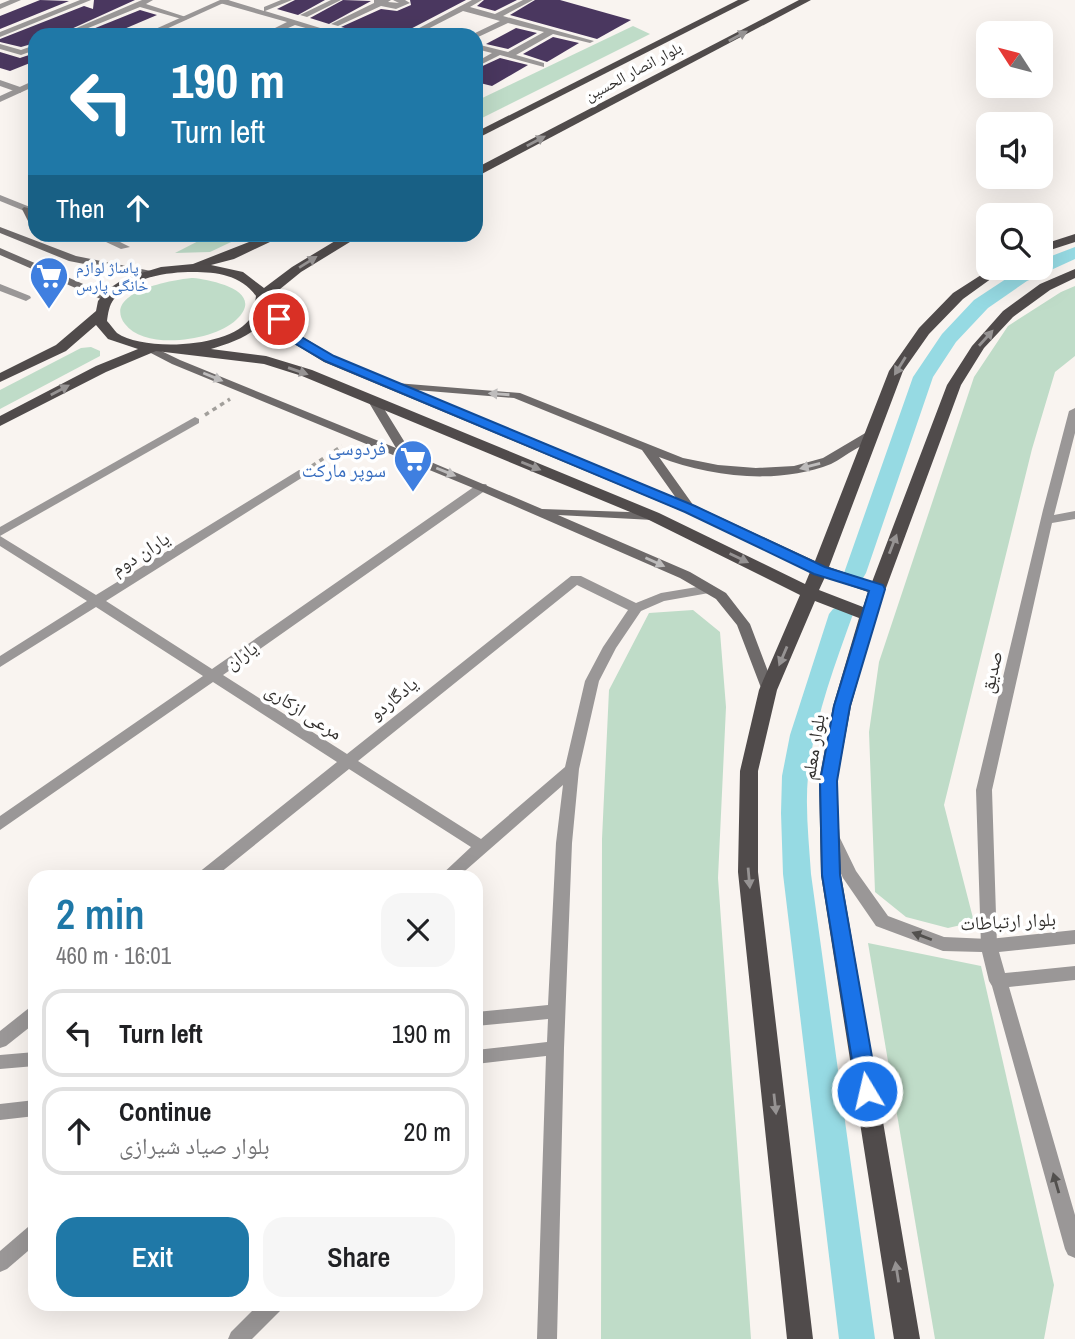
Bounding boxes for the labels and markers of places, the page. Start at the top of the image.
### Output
supermarket icon: پاساژ لوازم خانگی پارس [28,255,70,310]
place label: پاساژ لوازم خانگی پارس [76,256,149,296]
pin [249,289,309,349]
place label: فردوسی سوپر مارکت [302,435,386,483]
supermarket icon: فردوسی سوپر مارکت [392,438,434,493]

